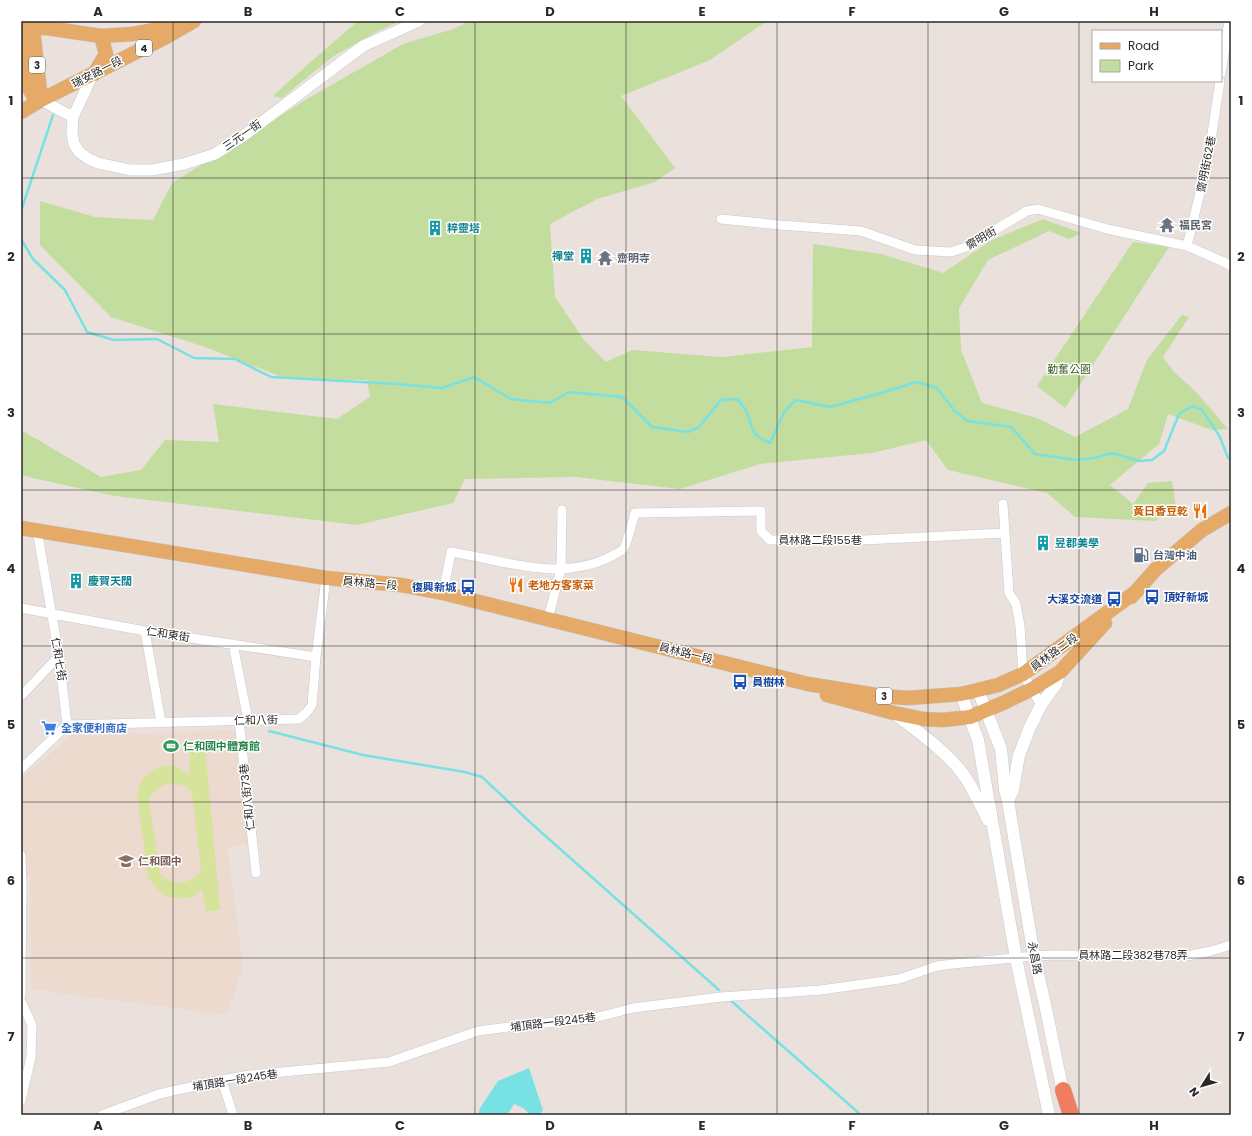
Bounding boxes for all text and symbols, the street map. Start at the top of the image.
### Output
text: A [93,2,103,21]
text: B [244,2,253,21]
text: C [395,2,405,21]
text: D [545,2,555,21]
text: E [698,2,706,21]
text: F [848,2,856,21]
text: G [999,2,1009,21]
text: H [1149,2,1159,21]
legend [1092,30,1222,82]
text: Road [1128,37,1159,54]
road number: 4 [136,40,152,56]
street label: 瑞安路一段 [69,52,125,92]
road number: 3 [29,57,45,73]
text: Park [1128,57,1155,74]
text: 1 [9,91,13,110]
text: 1 [1239,91,1243,110]
street label: 三元一街 [219,116,265,154]
street label: 齋明街62巷 [1193,134,1219,194]
temple icon: 福民宮 [1158,216,1176,234]
place label: 福民宮 [1179,217,1212,233]
building icon: 粹靈塔 [426,219,444,237]
place label: 粹靈塔 [447,220,480,236]
street label: 齋明街 [963,223,999,253]
text: 2 [7,247,15,266]
building icon: 禪堂 [577,247,595,265]
text: 2 [1237,247,1245,266]
place label: 禪堂 [552,248,574,264]
temple icon: 齋明寺 [596,249,614,267]
place label: 齋明寺 [617,250,650,266]
park label: 勤奮公園 [1047,361,1091,377]
text: 3 [7,403,15,422]
text: 3 [1237,403,1245,422]
restaurant icon: 黃日香豆乾 [1191,502,1209,520]
place label: 黃日香豆乾 [1133,503,1188,519]
street label: 員林路二段155巷 [778,532,862,548]
building icon: 昱郡美學 [1034,534,1052,552]
place label: 昱郡美學 [1055,535,1099,551]
fuel station icon: 台灣中油 [1132,546,1150,564]
place label: 台灣中油 [1153,547,1197,563]
text: 4 [7,559,16,578]
text: 4 [1237,559,1246,578]
building icon: 慶賀天闊 [67,572,85,590]
place label: 慶賀天闊 [88,573,132,589]
street label: 員林路一段 [342,573,398,593]
restaurant icon: 老地方客家菜 [507,576,525,594]
place label: 老地方客家菜 [528,577,594,593]
bus stop icon: 復興新城 [459,578,477,596]
place label: 復興新城 [412,579,457,595]
bus stop icon: 頂好新城 [1143,588,1161,606]
place label: 頂好新城 [1164,589,1209,605]
bus stop icon: 大溪交流道 [1105,590,1123,608]
place label: 大溪交流道 [1047,591,1103,607]
street label: 仁和東街 [145,623,191,645]
street label: 員林路二段 [1027,629,1081,675]
street label: 仁和七街 [48,636,70,682]
street label: 員林路一段 [657,639,715,667]
bus stop icon: 員樹林 [731,673,749,691]
place label: 員樹林 [752,674,785,690]
road number: 3 [876,688,892,704]
street label: 仁和八街 [234,712,278,728]
text: 5 [7,715,15,734]
text: 5 [1237,715,1245,734]
supermarket icon: 全家便利商店 [40,719,58,737]
place label: 全家便利商店 [61,720,127,736]
sports icon: 仁和國中體育館 [162,737,180,755]
place label: 仁和國中體育館 [183,738,260,754]
street label: 仁和八街73巷 [236,763,258,831]
school or university icon: 仁和國中 [117,852,135,870]
place label: 仁和國中 [138,853,182,869]
text: 6 [7,871,15,890]
text: 6 [1237,871,1245,890]
street label: 永昌路 [1024,940,1046,976]
street label: 員林路二段382巷78弄 [1078,947,1188,963]
street label: 埔頂路一段245巷 [509,1009,597,1035]
text: 7 [8,1027,15,1046]
text: 7 [1238,1027,1245,1046]
street label: 埔頂路一段245巷 [191,1065,279,1095]
north arrow [1182,1066,1222,1106]
text: N [1185,1084,1203,1100]
text: A [93,1116,103,1135]
text: B [244,1116,253,1135]
text: C [395,1116,405,1135]
text: D [545,1116,555,1135]
text: E [698,1116,706,1135]
text: F [848,1116,856,1135]
text: G [999,1116,1009,1135]
text: H [1149,1116,1159,1135]

